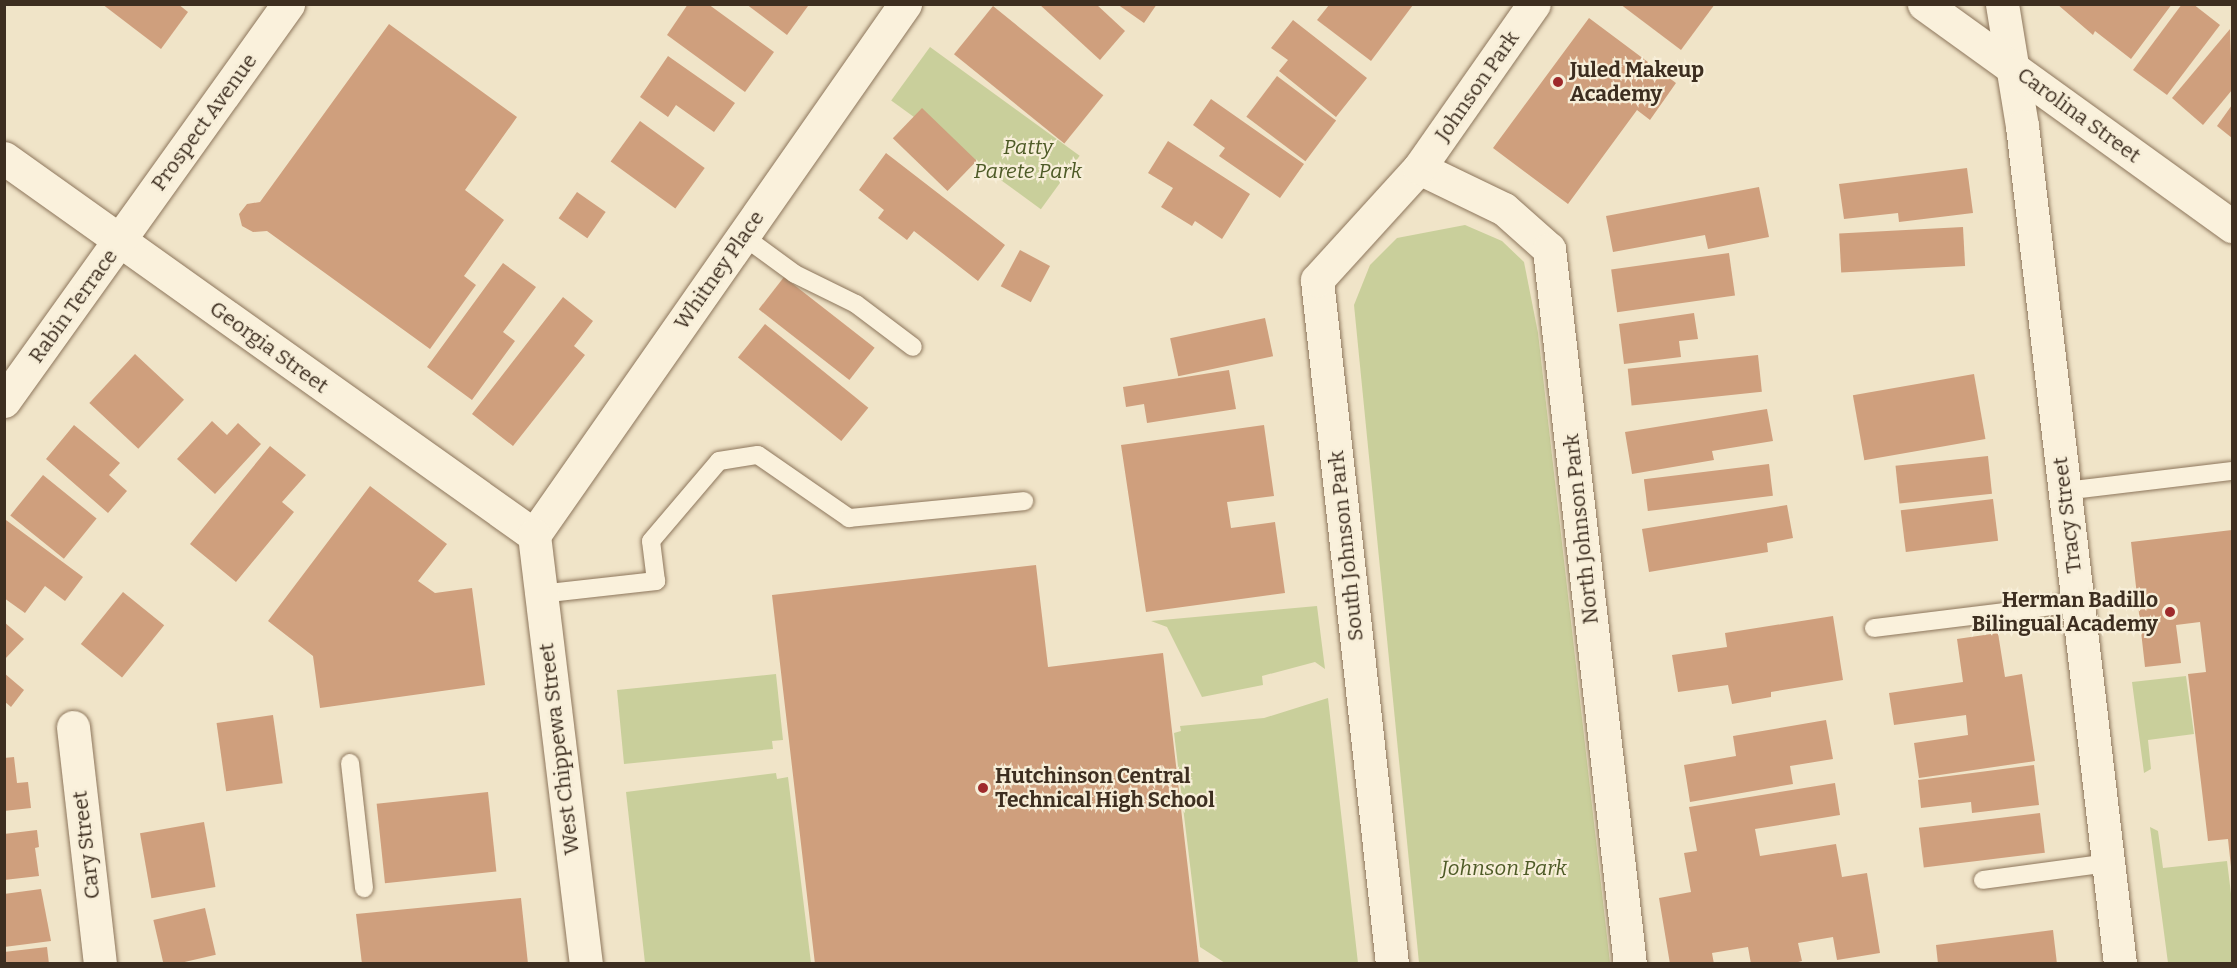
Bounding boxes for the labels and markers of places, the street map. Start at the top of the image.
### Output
place label: Juled Makeup Academy [1570,57,1704,107]
marker: Juled Makeup Academy [1551,75,1565,89]
place label: Herman Badillo Bilingual Academy [1972,587,2158,637]
marker: Herman Badillo Bilingual Academy [2163,605,2177,619]
place label: Hutchinson Central Technical High School [995,763,1215,813]
marker: Hutchinson Central Technical High School [976,781,990,795]

